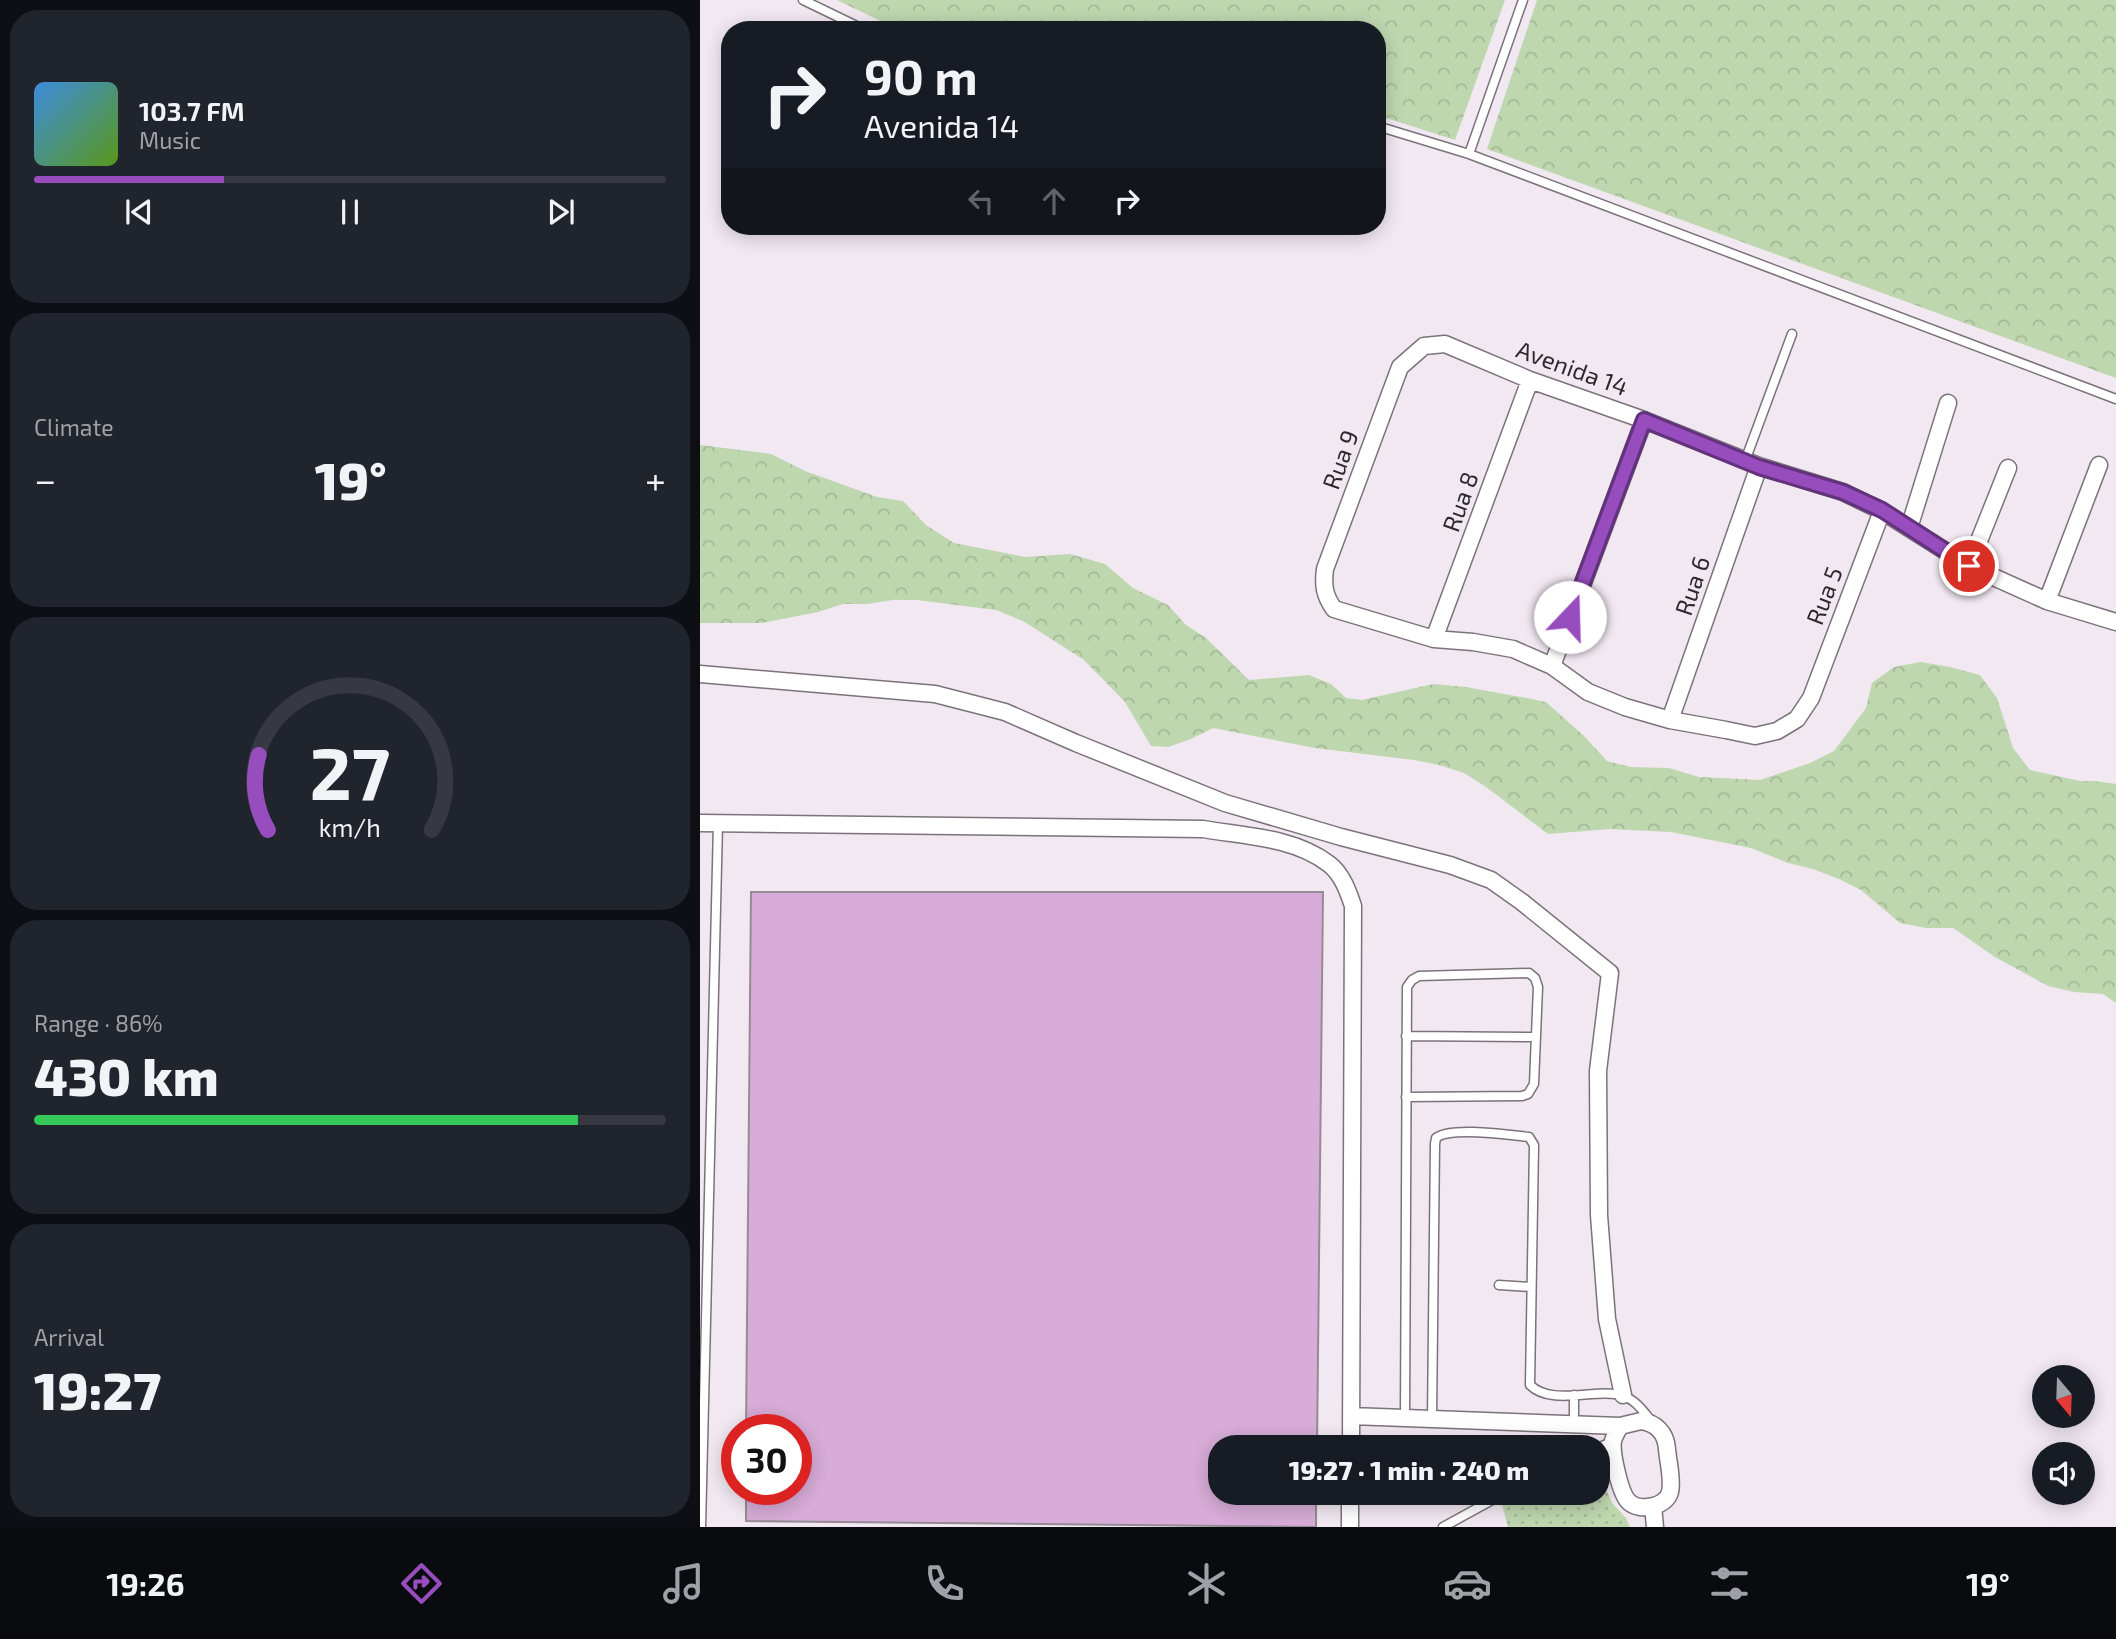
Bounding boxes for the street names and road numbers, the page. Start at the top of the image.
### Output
street label: Avenida 14 [1513,334,1632,401]
street label: Rua 9 [1316,426,1364,493]
street label: Rua 8 [1435,468,1484,535]
street label: Rua 6 [1668,552,1715,619]
street label: Rua 5 [1799,562,1848,629]

